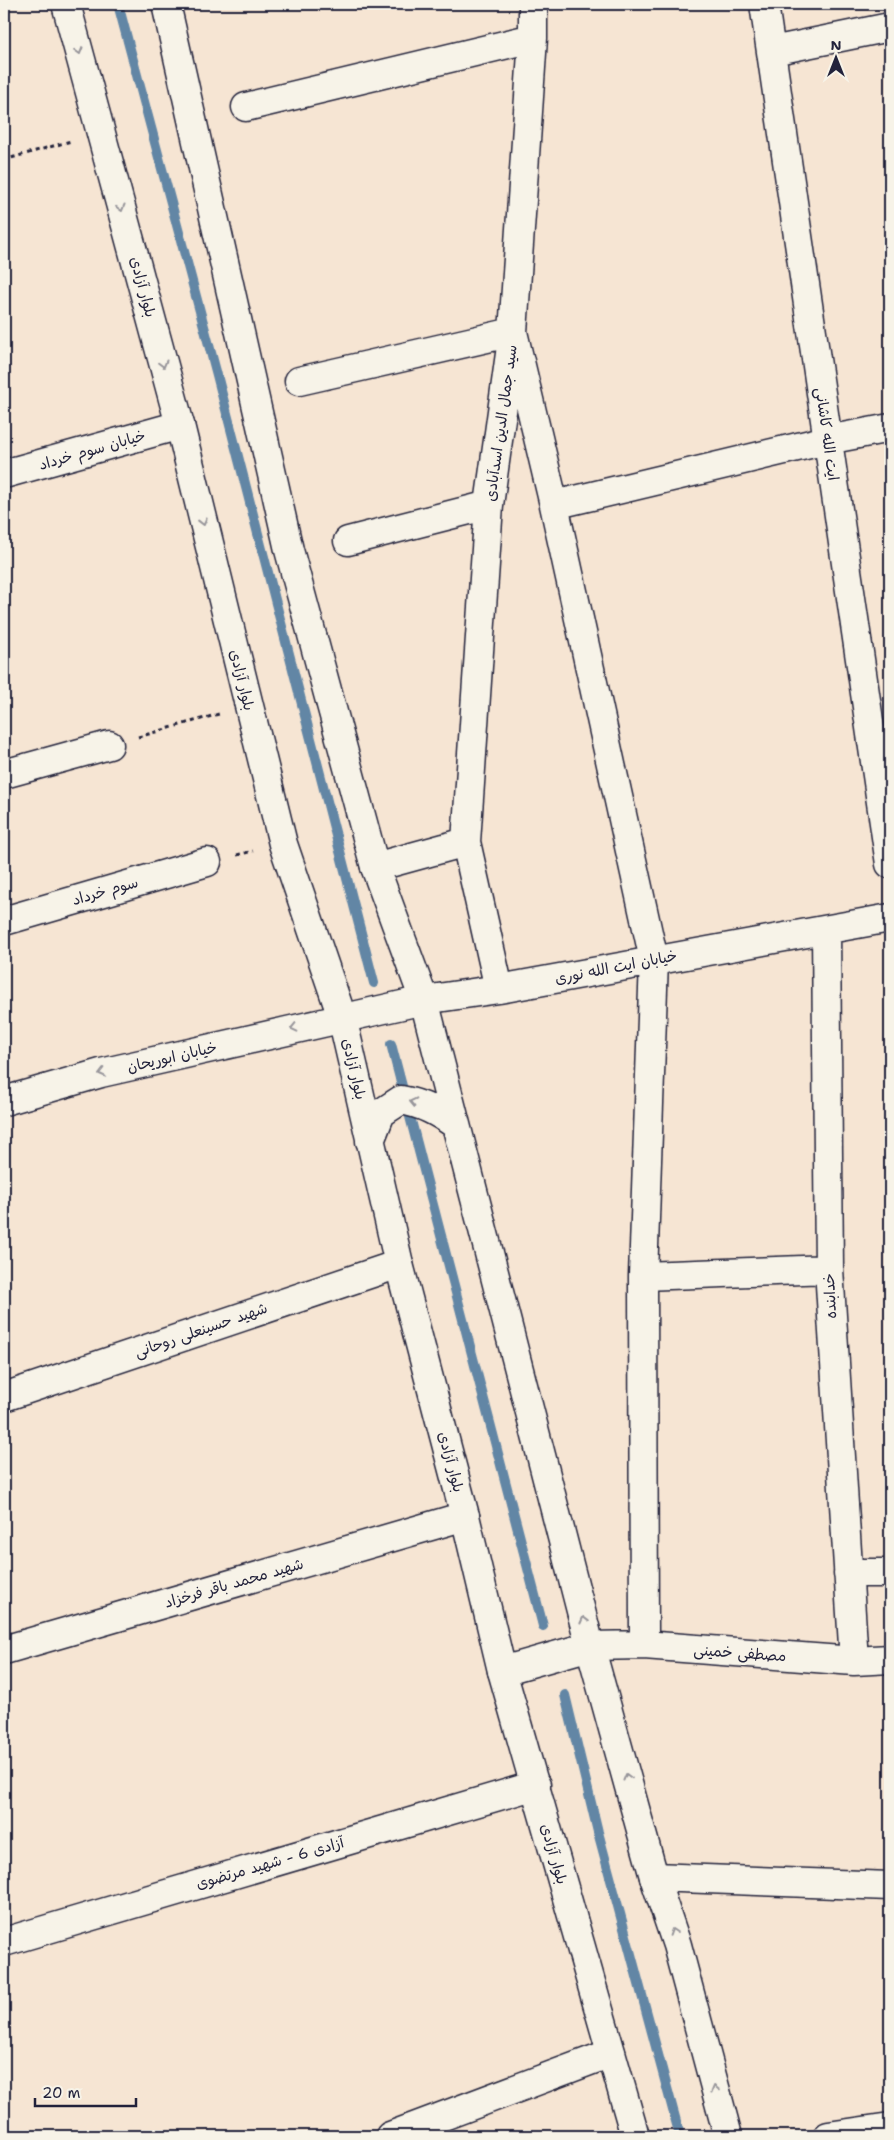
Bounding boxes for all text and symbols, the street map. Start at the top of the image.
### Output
north arrow [812,32,862,82]
text: N [830,36,842,54]
one-way arrow [73,46,83,54]
one-way arrow [116,203,126,211]
street label: بلوار آزادی [125,254,161,320]
street label: سید جمال الدین اسدآبادی [480,343,522,503]
one-way arrow [158,360,168,368]
street label: ایت الله کاشانی [811,386,843,482]
street label: خیابان سوم خرداد [36,425,148,477]
one-way arrow [197,518,208,527]
street label: بلوار آزادی [225,647,259,713]
street label: سوم خرداد [70,872,141,912]
street label: خیابان ایت الله نوری [553,945,679,989]
one-way arrow [290,1022,299,1033]
street label: بلوار آزادی [337,1036,371,1102]
street label: خیابان ابوریحان [125,1037,219,1077]
one-way arrow [98,1067,107,1078]
one-way arrow [409,1097,418,1108]
street label: خدابنده [819,1273,841,1319]
street label: شهید حسینعلی روحانی [132,1298,270,1362]
street label: بلوار آزادی [433,1429,469,1495]
street label: شهید محمد باقر فرخزاد [162,1554,306,1612]
one-way arrow [579,1615,590,1624]
street label: مصطفی خمینی [693,1640,787,1666]
one-way arrow [622,1773,632,1781]
street label: بلوار آزادی [536,1821,572,1887]
street label: آزادی 6 - شهید مرتضوی [194,1832,348,1894]
one-way arrow [668,1929,678,1937]
scale bar [35,2075,136,2107]
text: 20 m [42,2083,81,2103]
one-way arrow [711,2086,721,2094]

